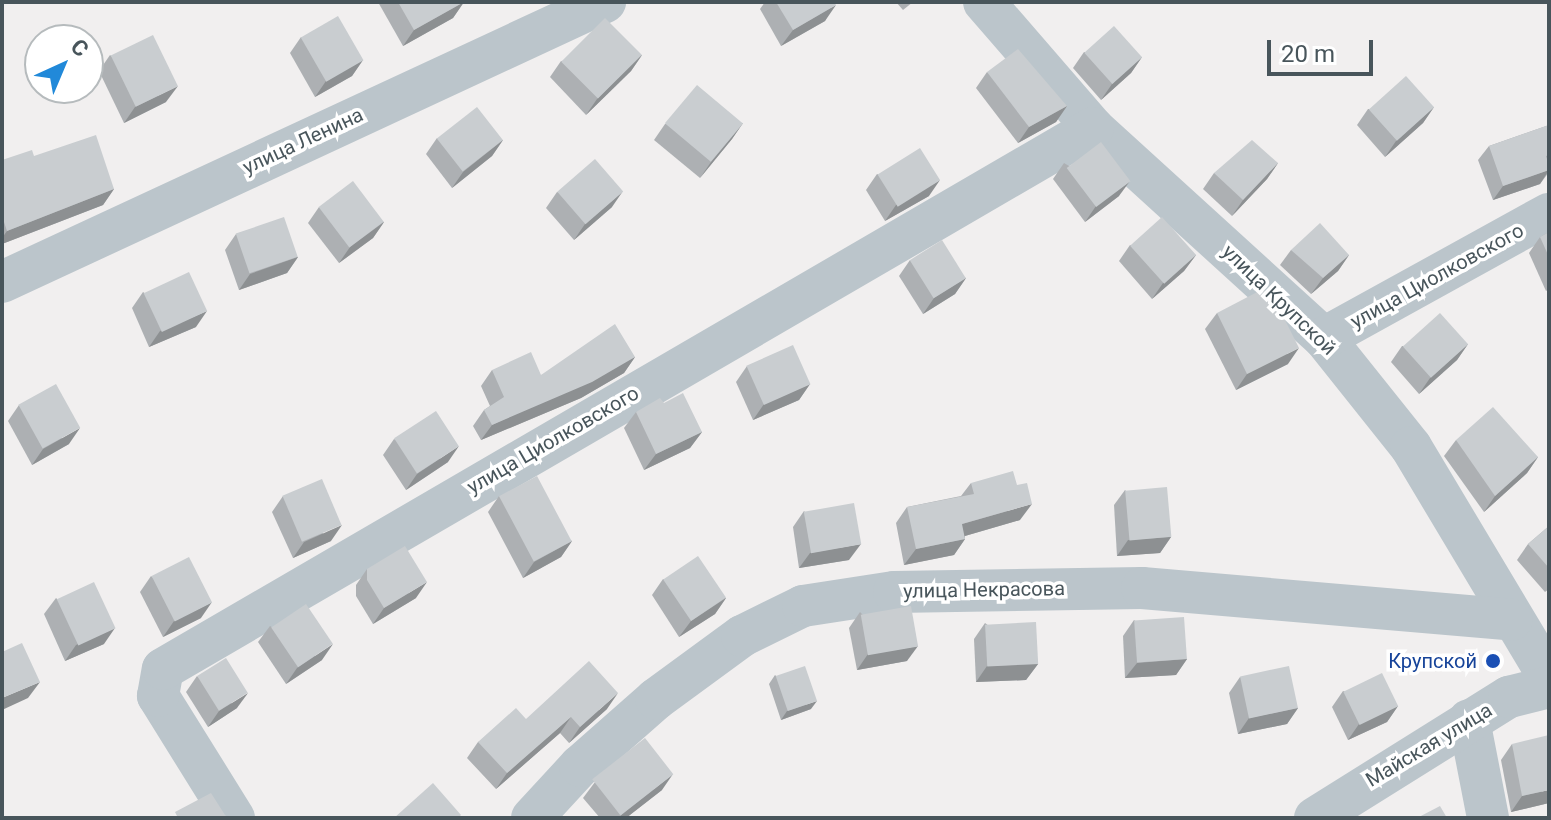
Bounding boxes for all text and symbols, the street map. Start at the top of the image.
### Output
north arrow [24,24,104,104]
scale bar [1271,24,1377,74]
text: С [66,34,93,62]
text: 20 m [1281,40,1335,68]
street label: улица Ленина [239,103,367,179]
street label: улица Циолковского [1346,218,1528,334]
street label: улица Крупской [1217,240,1341,360]
street label: улица Циолковского [463,381,643,499]
street label: улица Некрасова [903,577,1065,603]
place label: Крупской [1388,649,1477,673]
marker: Крупской [1484,652,1502,670]
street label: Майская улица [1362,698,1496,792]

